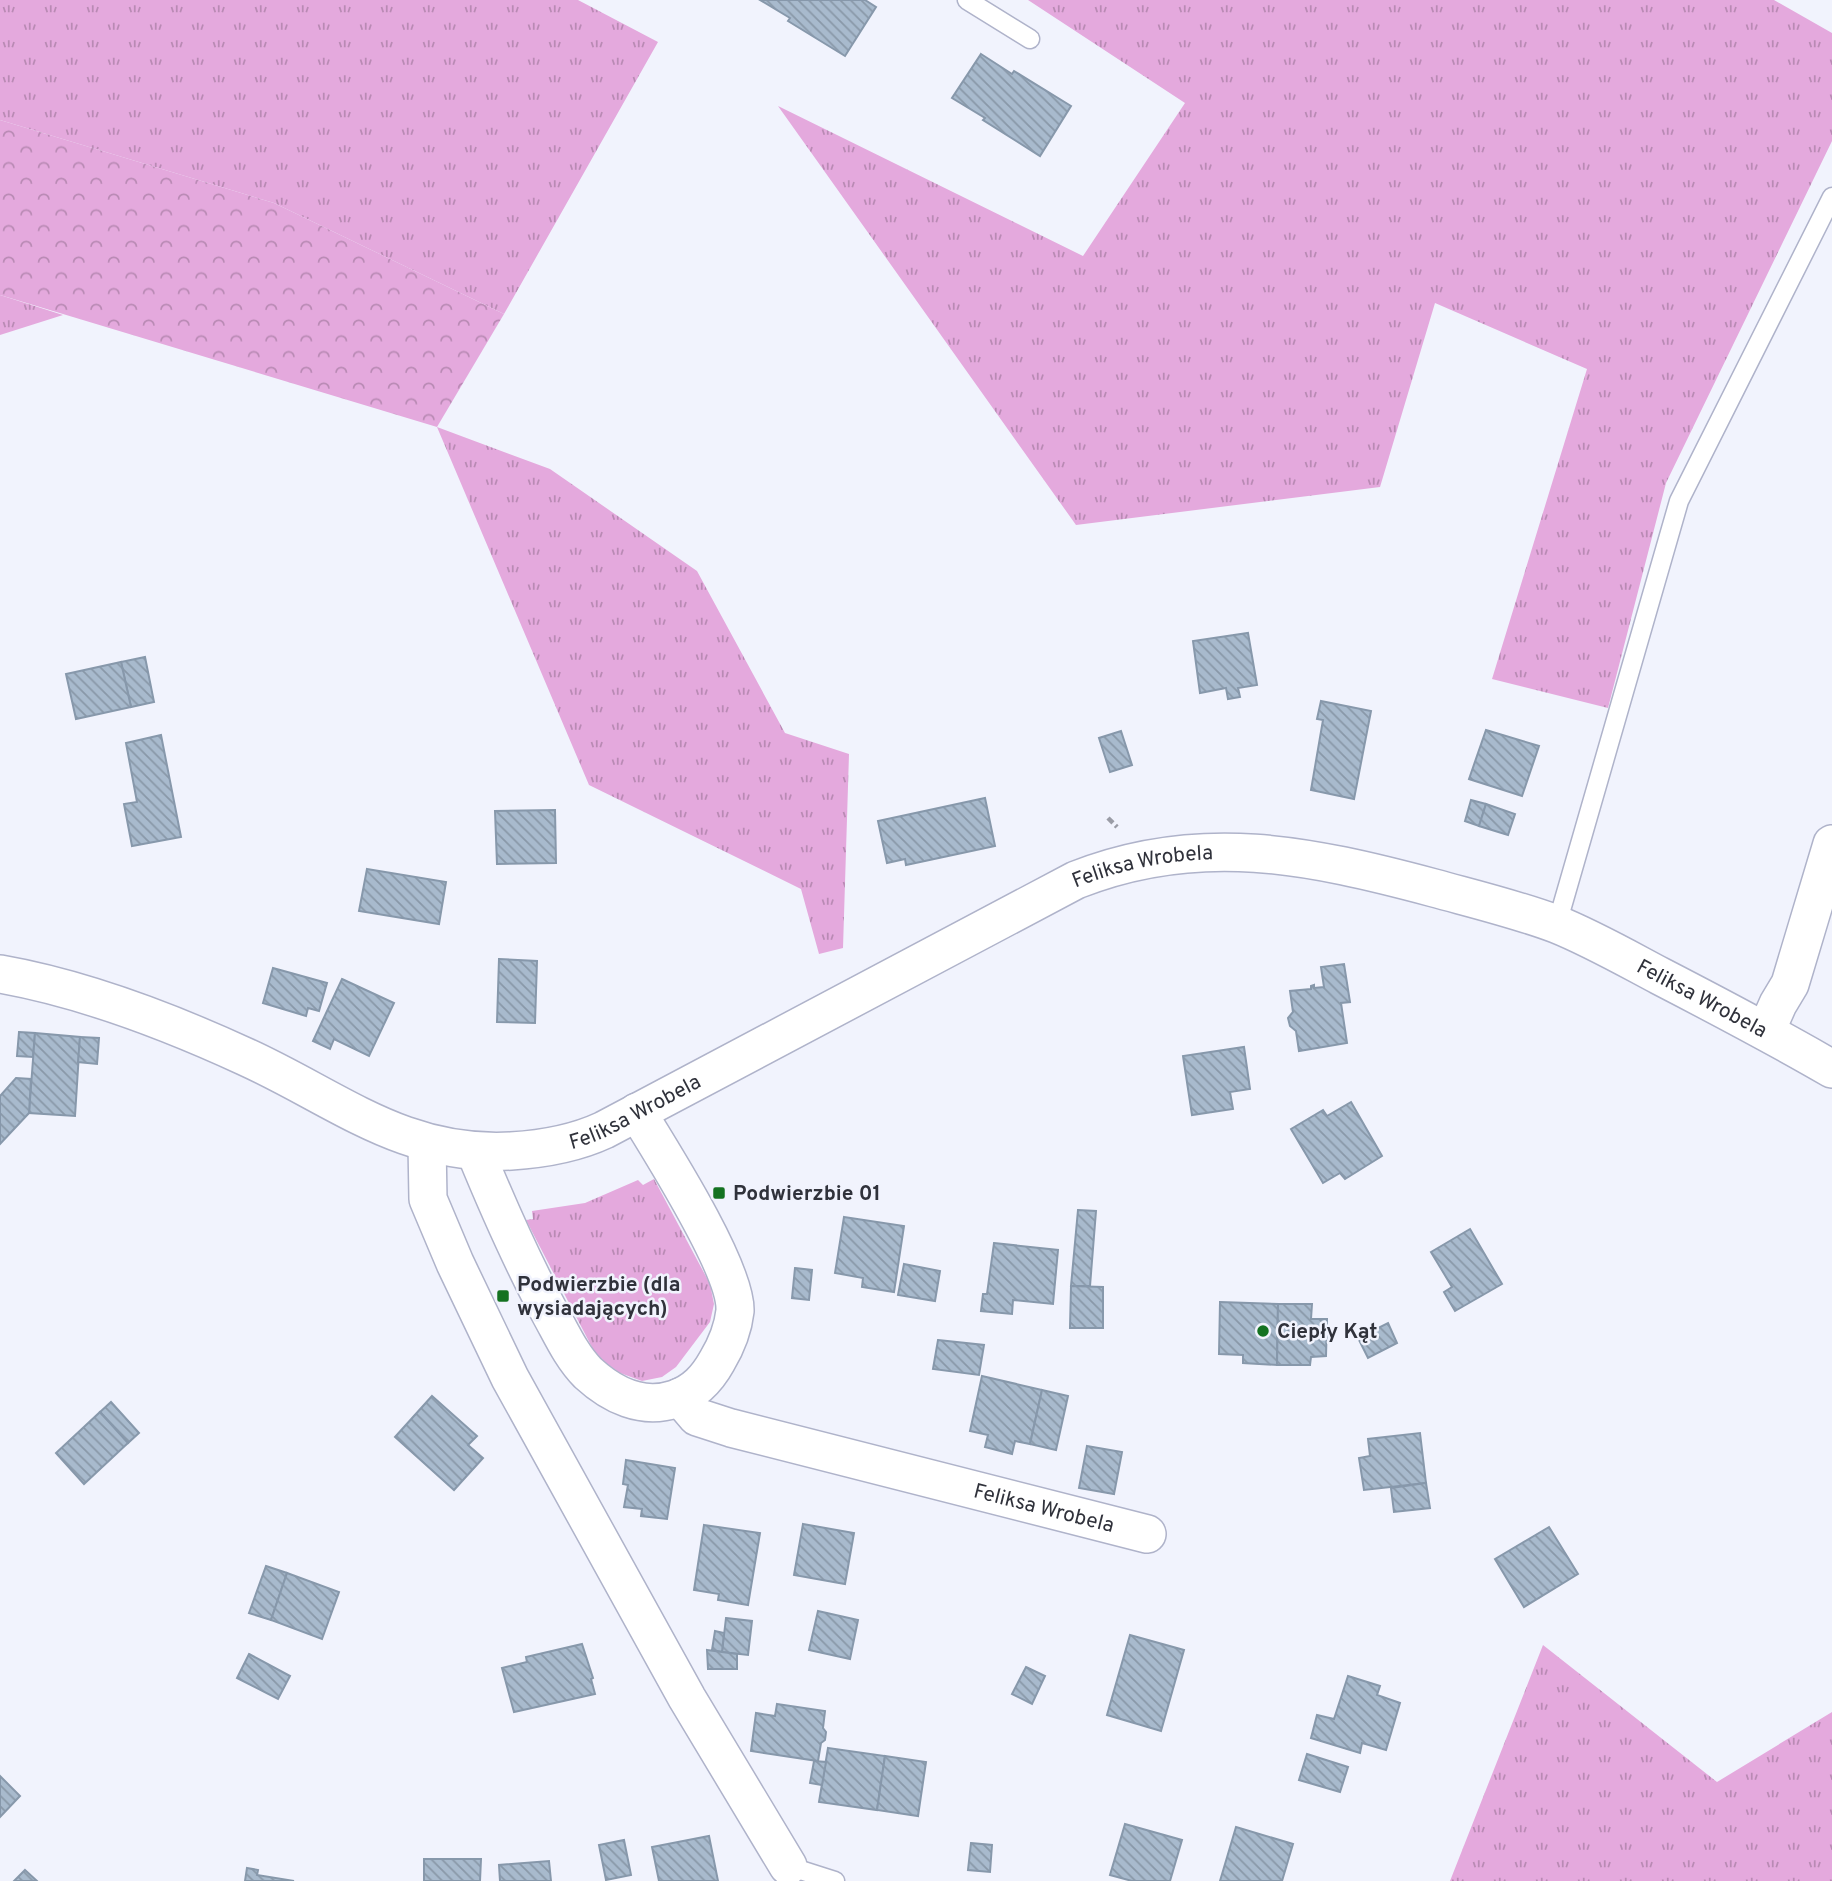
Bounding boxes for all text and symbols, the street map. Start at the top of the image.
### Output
street label: Feliksa Wrobela [1068,840,1214,895]
street label: Feliksa Wrobela [1631,954,1772,1045]
street label: Feliksa Wrobela [566,1069,706,1157]
place label: Podwierzbie 01 [733,1181,881,1208]
marker: Podwierzbie 01 [711,1185,727,1201]
place label: Podwierzbie (dla wysiadających) [517,1272,680,1323]
marker: Podwierzbie (dla wysiadających) [495,1288,511,1304]
place label: Ciepły Kąt [1277,1319,1377,1346]
marker: Ciepły Kąt [1255,1323,1271,1339]
street label: Feliksa Wrobela [970,1478,1117,1540]

